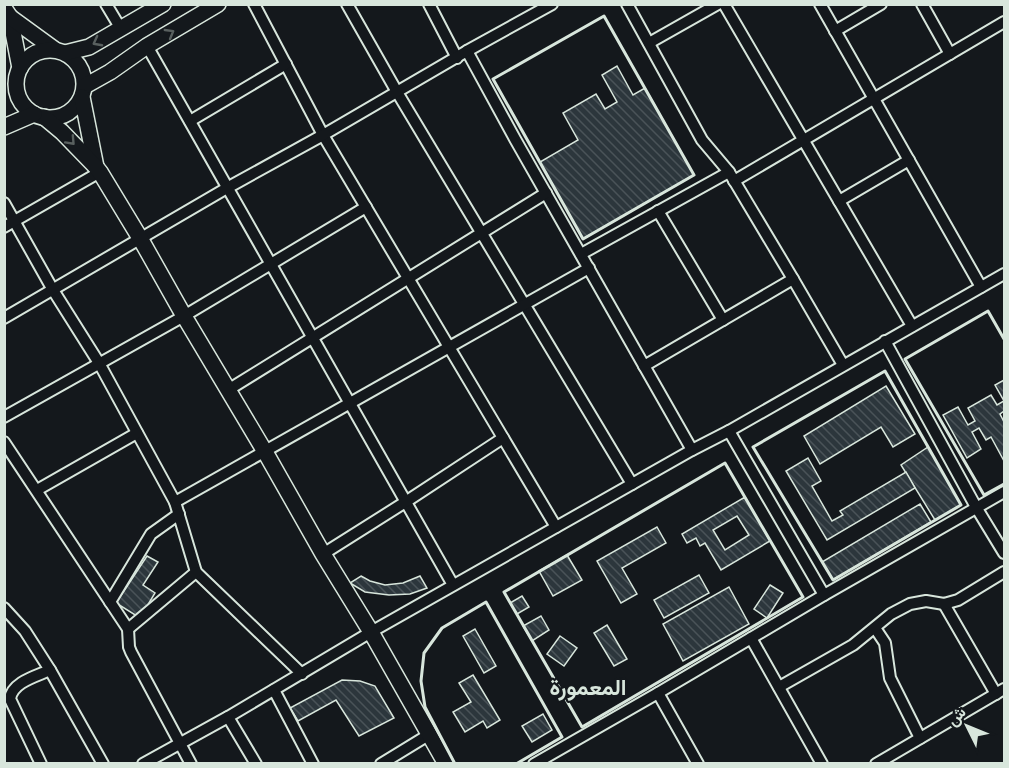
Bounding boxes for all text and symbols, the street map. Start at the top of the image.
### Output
one-way arrow [164,28,174,40]
one-way arrow [93,35,103,46]
one-way arrow [64,135,75,145]
district label: المعمورة [549,672,627,702]
north arrow [937,696,997,756]
text: ش [941,701,971,730]

